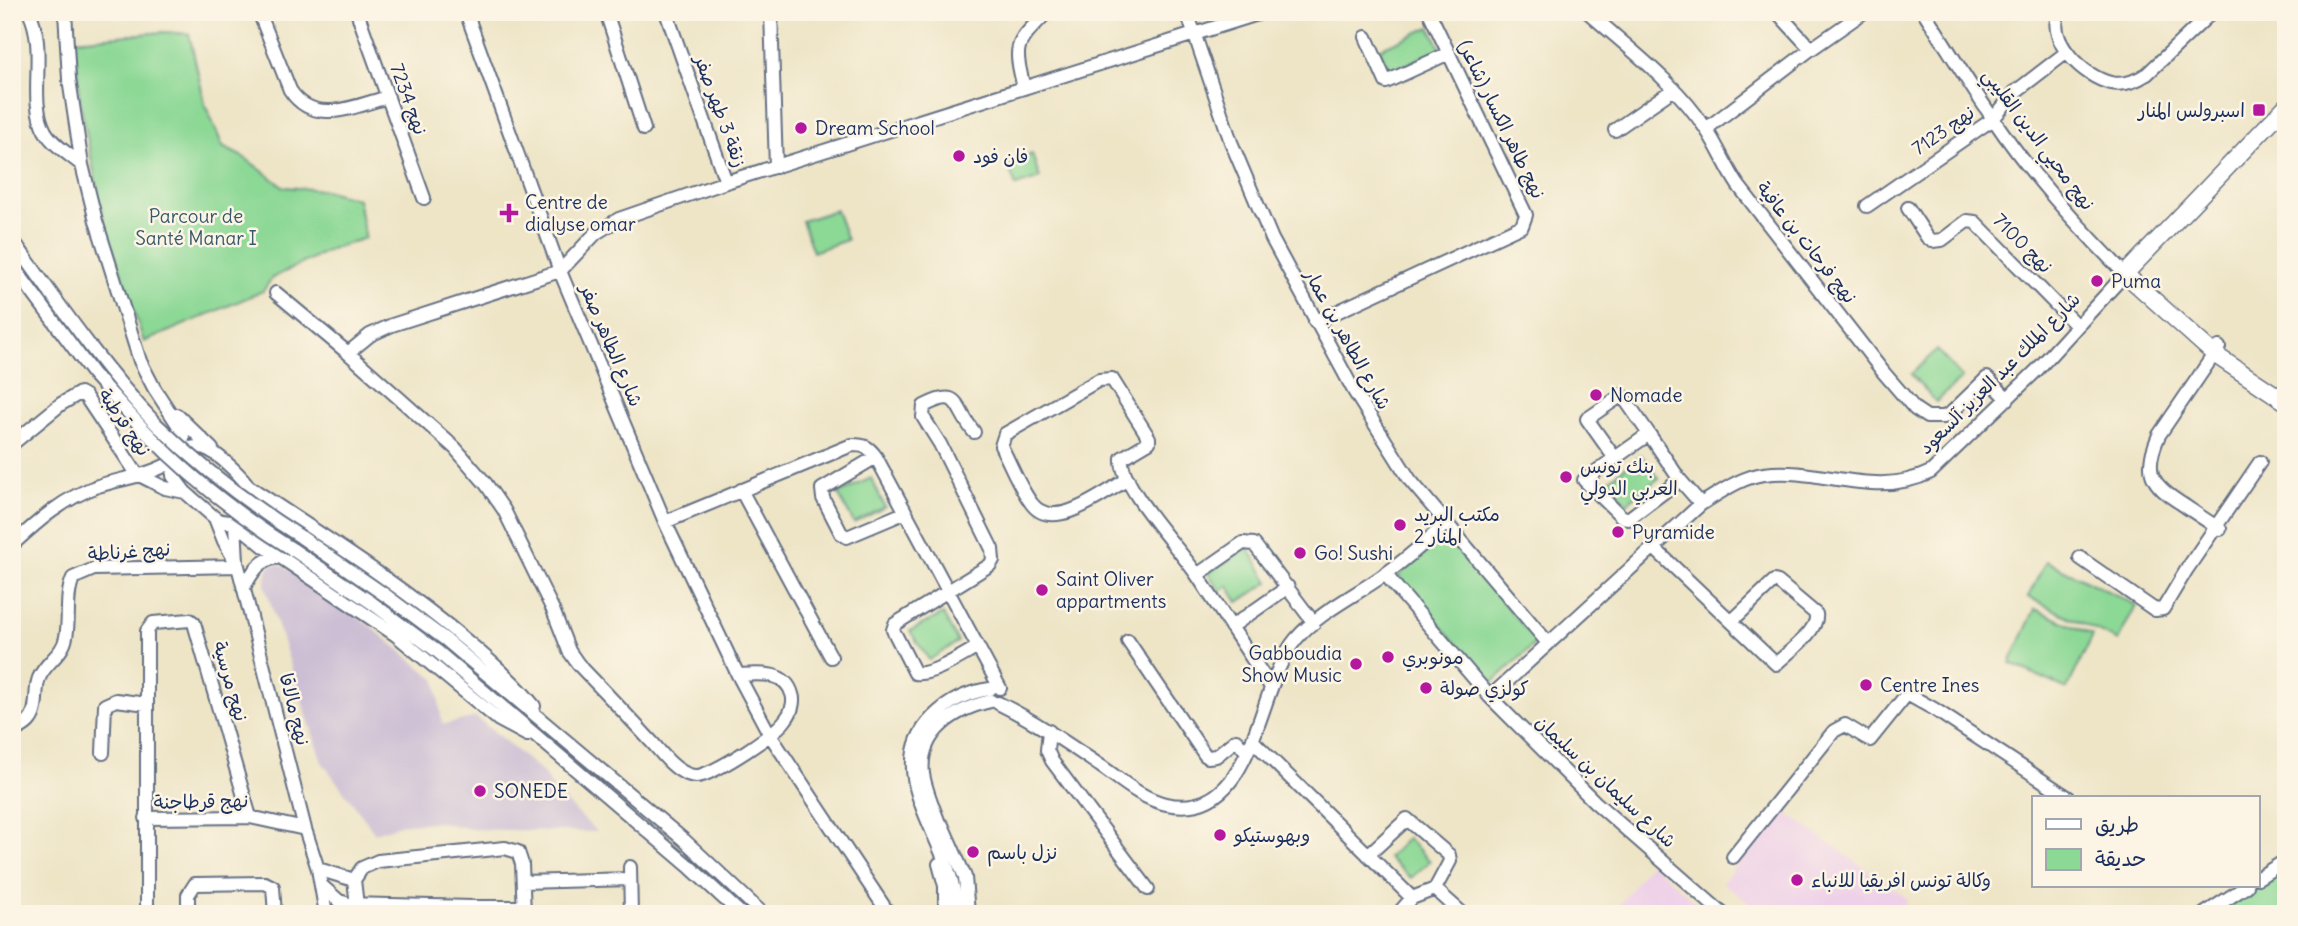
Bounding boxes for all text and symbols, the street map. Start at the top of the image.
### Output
street label: نهج طاهر الكسار (شاعر) [1452,36,1551,203]
street label: زنقة 3 طهر صفر [689,50,752,171]
street label: نهج 7234 [384,60,433,138]
street label: نهج محيي الدين القليبي [1974,63,2100,218]
place label: اسبرولس المنار [2136,98,2245,122]
street label: نهج 7123 [1907,100,1979,161]
marker: اسبرولس المنار [2251,102,2267,118]
place label: Dream School [815,116,935,140]
marker: Dream School [793,120,809,136]
place label: فان فود [973,144,1029,168]
marker: فان فود [951,148,967,164]
street label: نهج فرحات بن عافية [1751,176,1862,309]
place label: Centre de dialyse omar [525,190,636,236]
marker: Centre de dialyse omar [499,203,519,223]
park label: Parcour de Santé Manar I [135,204,257,250]
street label: نهج 7100 [1987,208,2058,279]
street label: شارع الطاهر بن عمار [1297,264,1397,415]
place label: Puma [2111,269,2161,293]
marker: Puma [2089,273,2105,289]
street label: شارع الطاهر صفر [573,278,649,411]
street label: شارع الملك عبد العزيز آلسعود [1913,287,2086,460]
place label: Nomade [1610,383,1682,407]
street label: نهج قرطبة [93,384,156,461]
marker: Nomade [1588,387,1604,403]
place label: بنك تونس العربي الدولي [1580,454,1678,505]
marker: بنك تونس العربي الدولي [1558,469,1574,485]
place label: مكتب البريد المنار 2 [1414,502,1500,548]
marker: مكتب البريد المنار 2 [1392,517,1408,533]
place label: Pyramide [1632,520,1715,544]
marker: Pyramide [1610,524,1626,540]
street label: نهج غرناطة [87,536,171,567]
place label: Go! Sushi [1314,541,1393,565]
marker: Go! Sushi [1292,545,1308,561]
place label: Saint Oliver appartments [1056,567,1166,613]
marker: Saint Oliver appartments [1034,582,1050,598]
street label: نهج مرسية [207,638,254,724]
place label: Gabboudia Show Music [1241,641,1342,687]
place label: مونوبري [1402,645,1464,672]
marker: مونوبري [1380,649,1396,665]
marker: Gabboudia Show Music [1348,656,1364,672]
street label: نهج مالاقا [273,670,316,748]
place label: Centre Ines [1880,673,1979,697]
place label: كولزي صولة [1440,676,1529,703]
marker: Centre Ines [1858,677,1874,693]
marker: كولزي صولة [1418,680,1434,696]
street label: شارع سليمان بن سليمان [1529,709,1681,854]
place label: SONEDE [494,779,568,803]
marker: SONEDE [472,783,488,799]
street label: نهج قرطاجنة [153,788,249,815]
legend [2032,796,2260,888]
text: طريق [2095,811,2139,838]
place label: وبهوستيكو [1233,823,1310,848]
marker: وبهوستيكو [1212,827,1228,843]
place label: نزل باسم [987,840,1057,867]
marker: نزل باسم [965,844,981,860]
text: حديقة [2095,845,2146,872]
place label: وكالة تونس افريقيا للانباء [1811,868,1991,892]
marker: وكالة تونس افريقيا للانباء [1789,872,1805,888]

